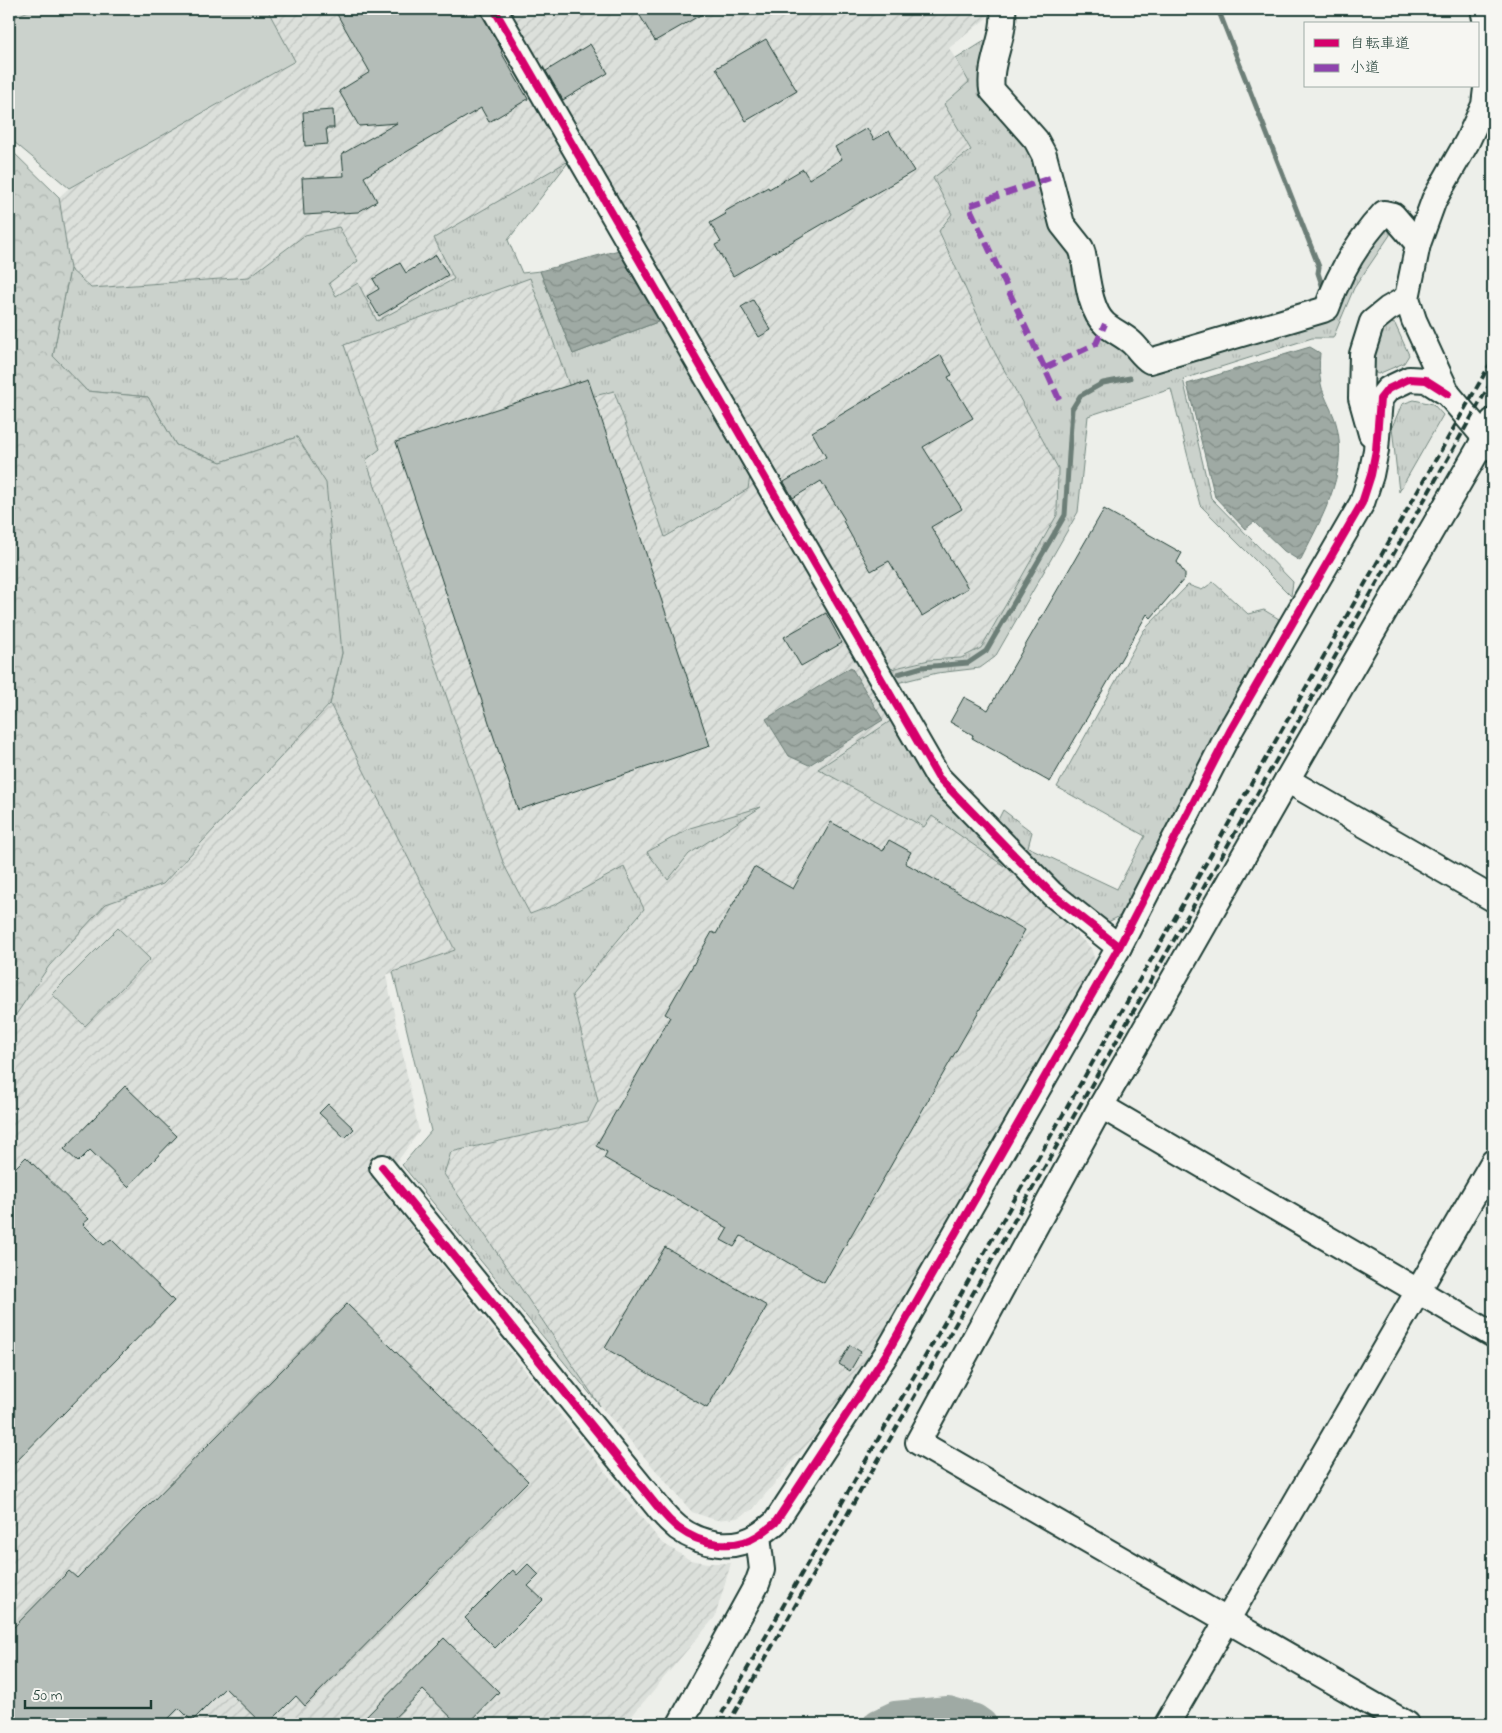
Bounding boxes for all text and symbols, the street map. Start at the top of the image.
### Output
legend [1304,22,1480,88]
text: 自転車道 [1350,33,1410,55]
text: 小道 [1350,57,1380,79]
scale bar [25,1678,151,1710]
text: 50 m [32,1685,63,1707]

